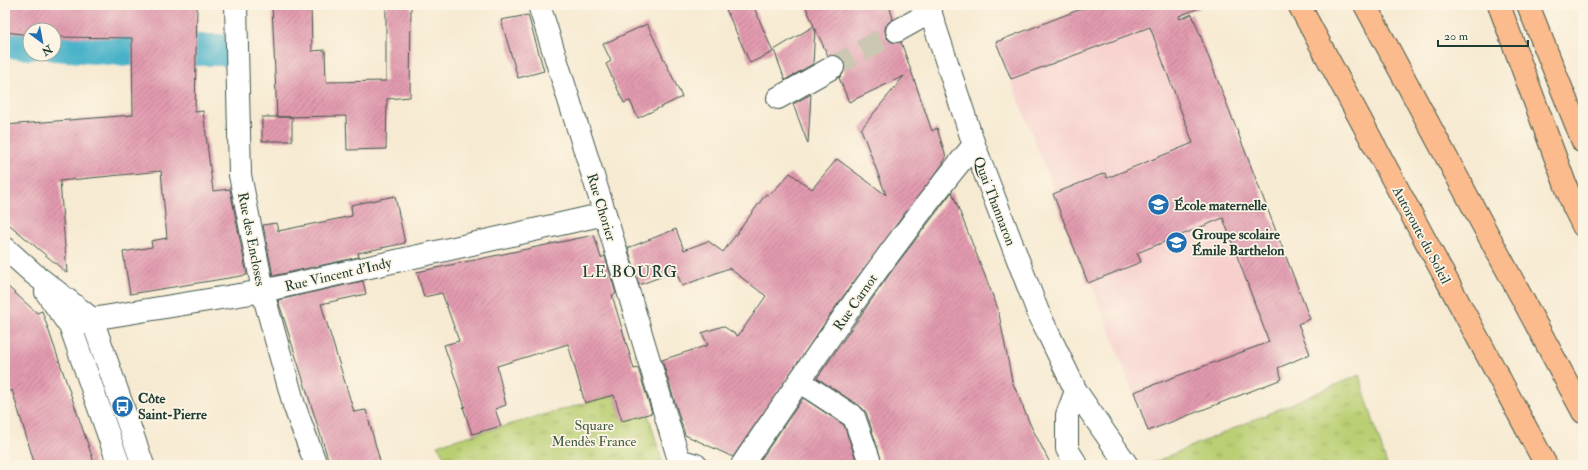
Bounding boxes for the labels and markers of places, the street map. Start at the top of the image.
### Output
school or university icon: École maternelle [1146,192,1172,218]
place label: École maternelle [1174,196,1267,214]
place label: Groupe scolaire Émile Barthelon [1192,226,1285,259]
school or university icon: Groupe scolaire Émile Barthelon [1163,229,1189,255]
place label: Côte Saint-Pierre [138,390,207,423]
bus stop icon: Côte Saint-Pierre [109,393,135,419]

